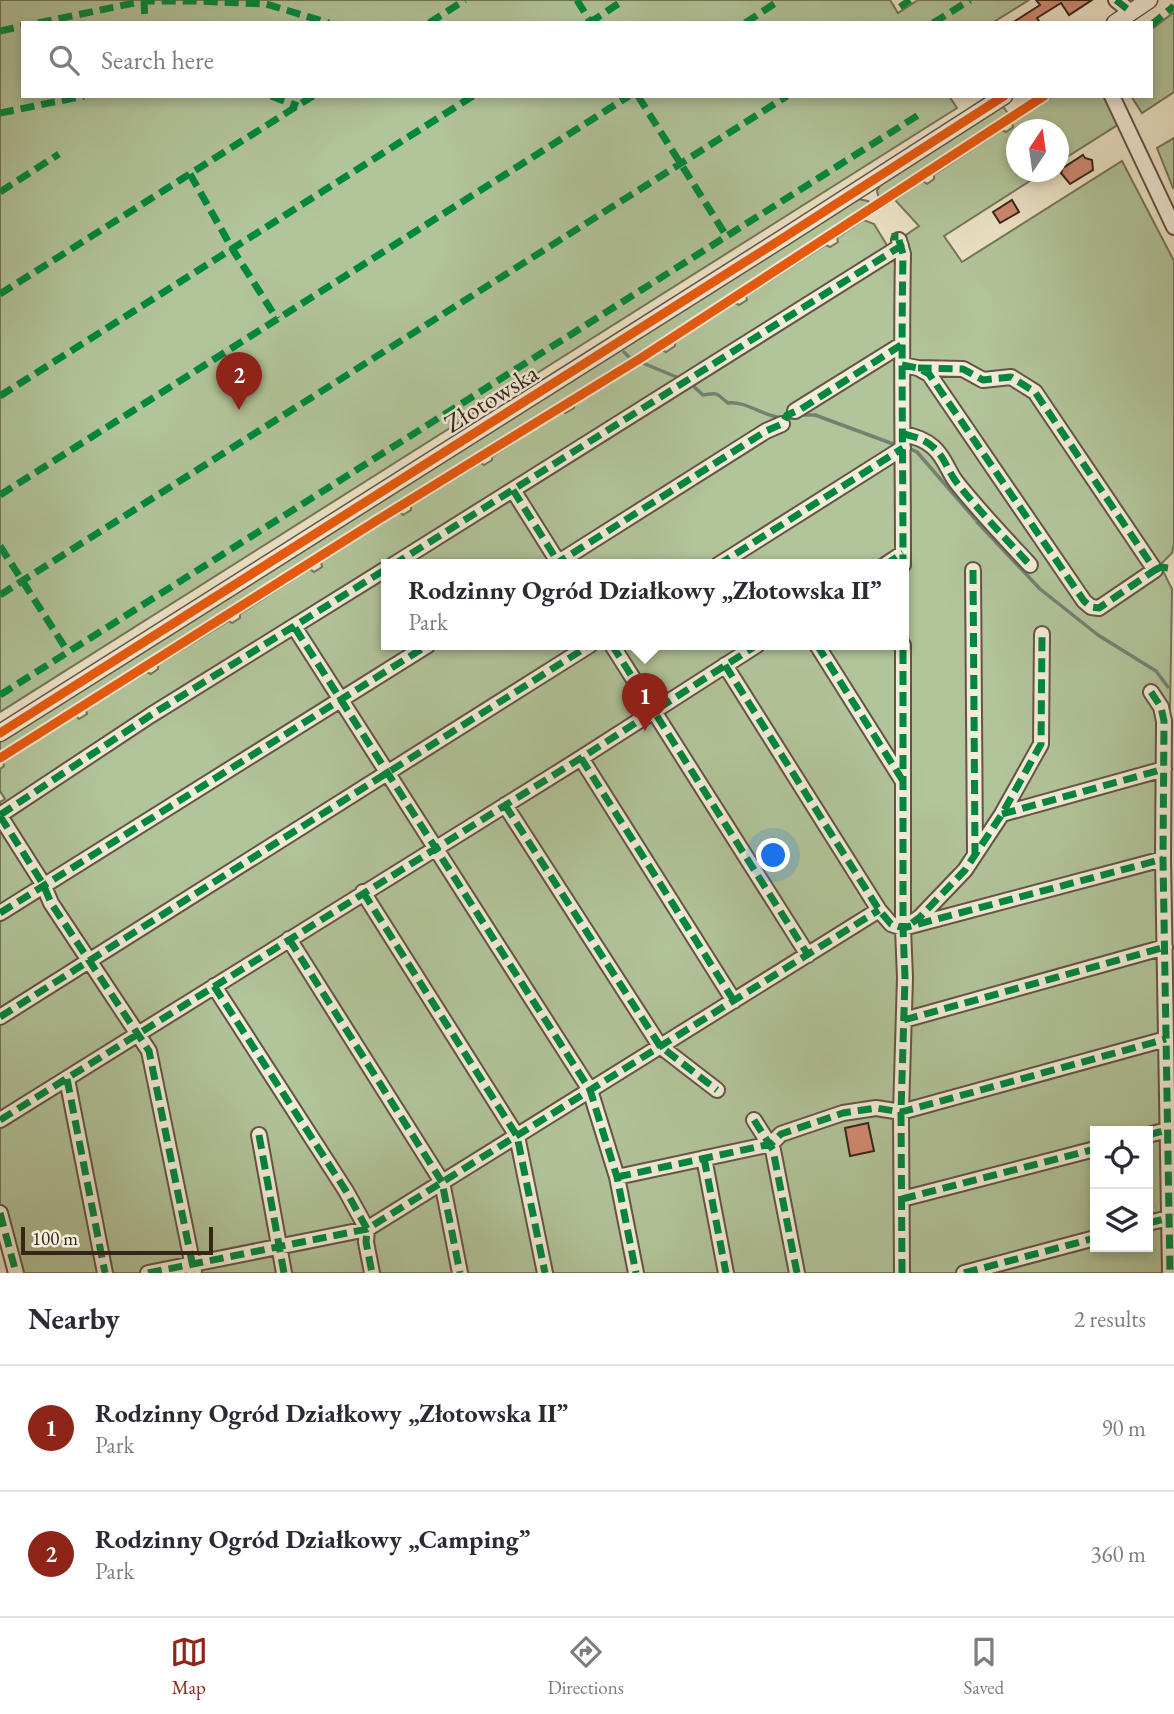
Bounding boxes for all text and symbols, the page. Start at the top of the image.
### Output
search box [21,21,1153,98]
icon: search [45,41,83,79]
text: Search here [101,43,214,77]
north arrow [1006,119,1069,182]
pin: 2 [216,352,262,410]
street label: Złotowska [437,355,545,440]
popup [381,559,909,650]
text: Rodzinny Ogród Działkowy „Złotowska II” [408,573,882,607]
text: Park [408,607,448,637]
pin: 1 [622,673,668,731]
your location [756,838,790,872]
map controls [1090,1126,1153,1252]
button: locate [1090,1126,1153,1189]
button: layers [1090,1189,1153,1252]
scale bar [21,1224,214,1256]
text: 100 m [32,1226,78,1251]
text: Nearby [28,1299,120,1338]
text: 2 results [1074,1304,1146,1334]
text: Rodzinny Ogród Działkowy „Złotowska II” [95,1396,568,1430]
text: 1 [45,1413,57,1443]
text: 90 m [1101,1413,1146,1443]
text: Park [95,1430,134,1460]
text: Rodzinny Ogród Działkowy „Camping” [95,1522,530,1556]
text: 2 [45,1539,57,1569]
text: 360 m [1090,1539,1146,1569]
text: Park [95,1556,134,1586]
tab: Map [170,1633,208,1700]
tab: Directions [547,1633,624,1700]
tab: Saved [963,1633,1004,1700]

